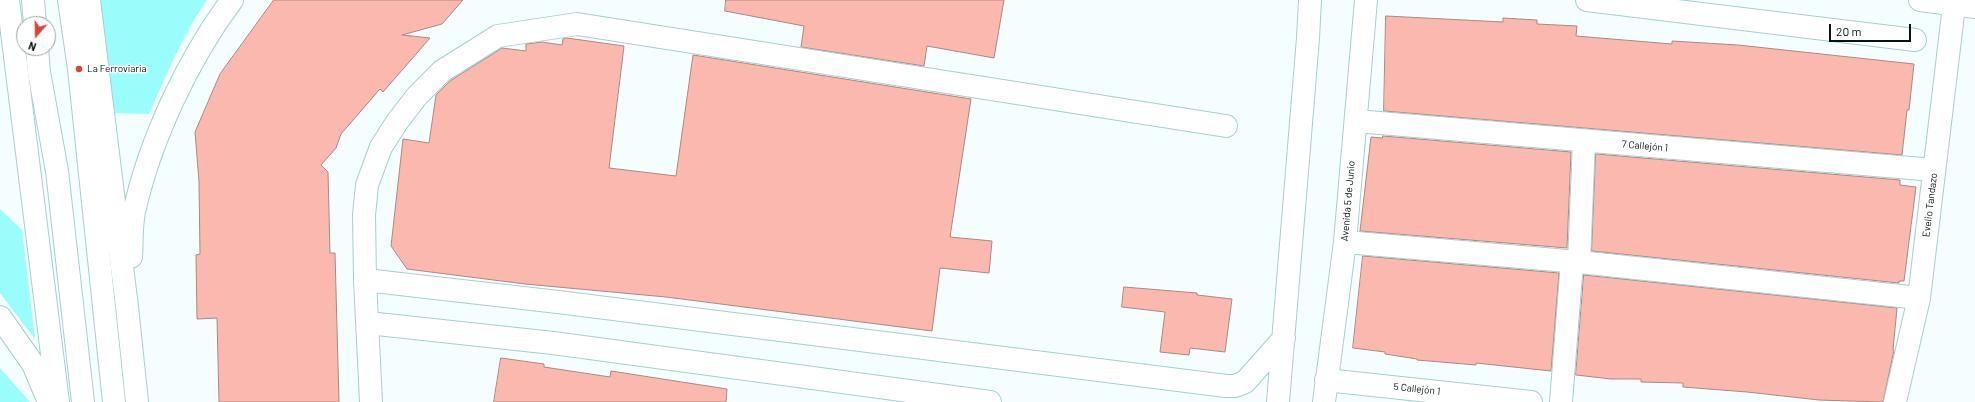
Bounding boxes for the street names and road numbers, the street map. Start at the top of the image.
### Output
street label: 7 Callejón 1 [1621,138,1669,154]
street label: Avenida 5 de Junio [1339,160,1357,242]
street label: Evelio Tandazo [1920,172,1940,238]
street label: 5 Callejón 1 [1393,381,1441,397]

